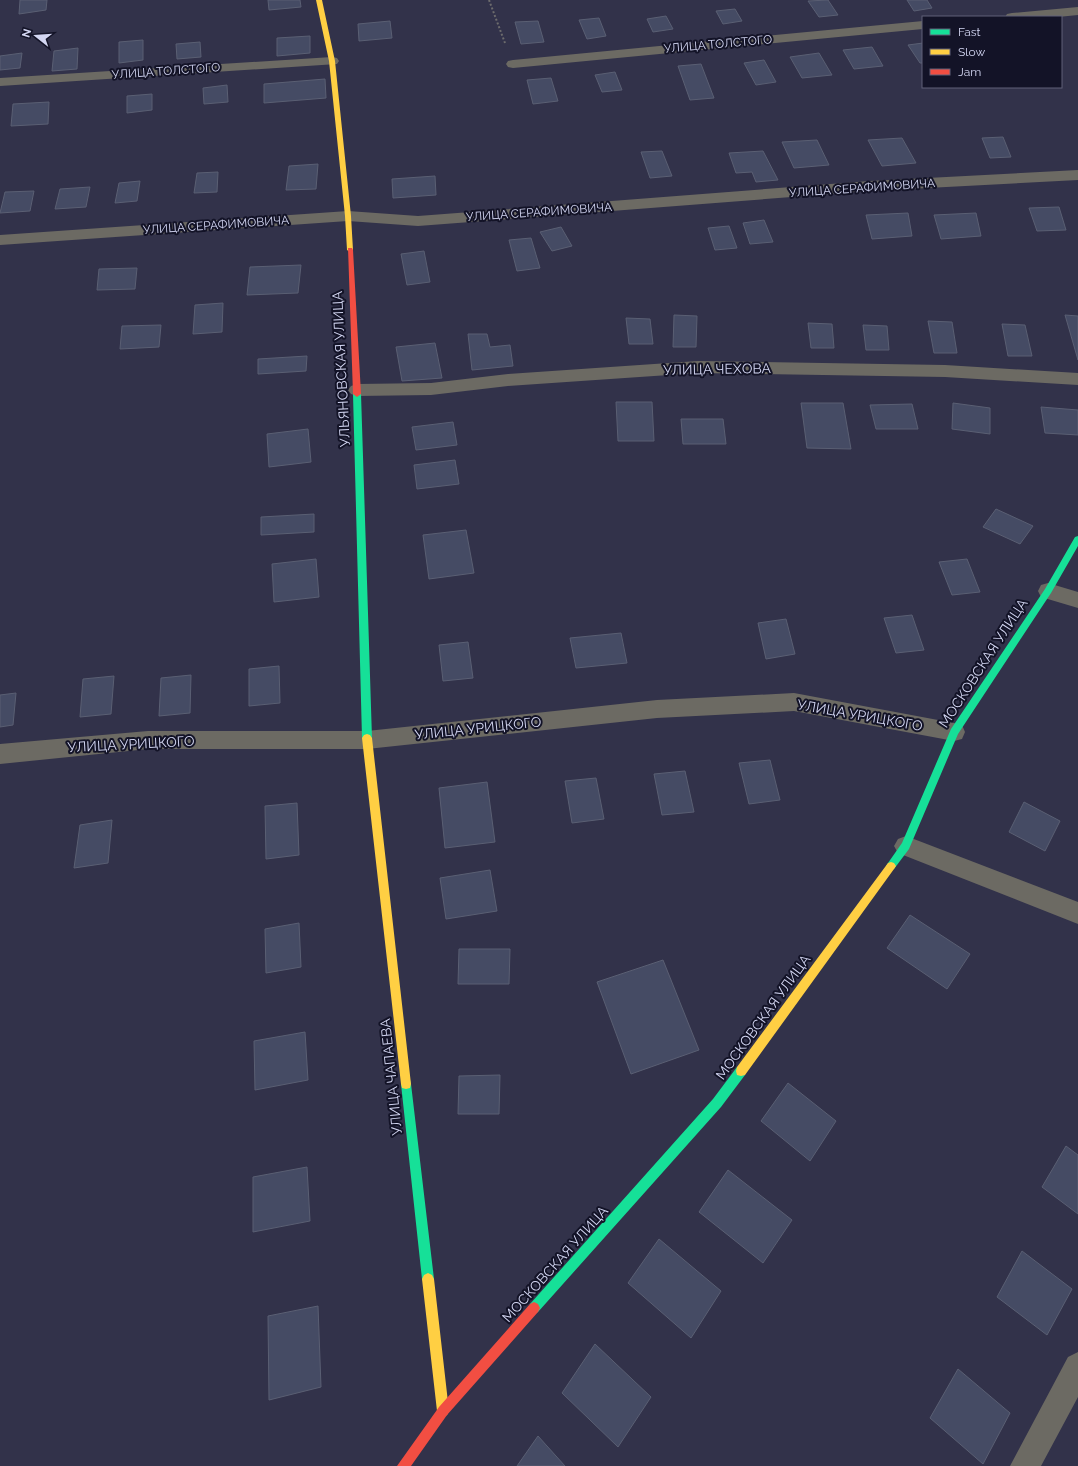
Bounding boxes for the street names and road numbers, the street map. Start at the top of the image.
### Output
street label: УЛИЦА ТОЛСТОГО [663,32,773,56]
street label: УЛИЦА ТОЛСТОГО [111,60,221,82]
street label: УЛИЦА СЕРАФИМОВИЧА [789,176,935,200]
street label: УЛИЦА СЕРАФИМОВИЧА [466,200,612,224]
street label: УЛИЦА СЕРАФИМОВИЧА [143,213,289,237]
street label: УЛЬЯНОВСКАЯ УЛИЦА [329,290,353,447]
street label: УЛИЦА ЧЕХОВА [663,360,772,378]
street label: МОСКОВСКАЯ УЛИЦА [935,595,1031,730]
street label: УЛИЦА УРИЦКОГО [796,696,924,734]
street label: УЛИЦА УРИЦКОГО [414,713,542,743]
street label: УЛИЦА УРИЦКОГО [67,733,195,755]
street label: МОСКОВСКАЯ УЛИЦА [712,951,814,1082]
street label: УЛИЦА ЧАПАЕВА [377,1017,405,1136]
street label: МОСКОВСКАЯ УЛИЦА [499,1202,612,1325]

